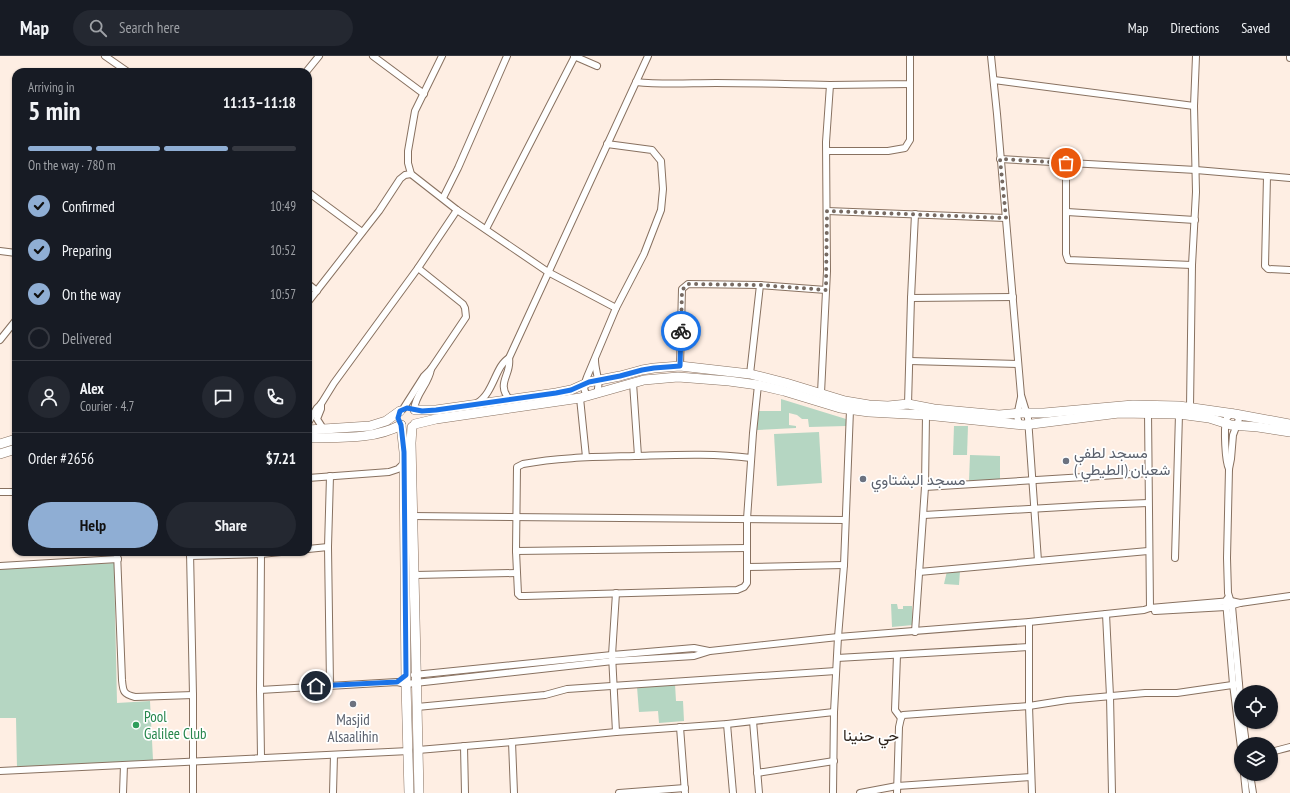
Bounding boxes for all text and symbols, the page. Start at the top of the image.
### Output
search box [73,10,353,46]
text: Map [20,16,49,40]
icon: search [87,17,109,39]
text: Search here [119,18,180,37]
text: Map [1128,19,1148,37]
text: Directions [1170,19,1219,37]
text: Saved [1241,19,1270,37]
text: Arriving in [28,79,75,96]
text: 11:13–11:18 [223,93,296,112]
text: 5 min [28,94,81,127]
pin [1049,146,1083,180]
icon: bag [1055,152,1077,174]
text: On the way · 780 m [28,157,115,174]
icon: check [28,195,50,217]
text: Confirmed [62,197,115,216]
text: 10:49 [270,198,296,215]
icon: check [28,239,50,261]
text: Preparing [62,241,112,260]
text: 10:52 [270,242,296,259]
icon: check [28,283,50,305]
text: On the way [62,285,121,304]
text: 10:57 [270,286,296,303]
courier [661,311,701,351]
icon: bike [670,320,692,342]
text: Delivered [62,329,112,348]
button: person [28,376,70,418]
button: chat [202,376,244,418]
button: phone [254,376,296,418]
text: Alex [80,379,104,398]
text: Courier · 4.7 [80,398,134,415]
place label: مسجد لطفي شعبان (الطيطي ) [1074,443,1170,483]
text: Order #2656 [28,449,94,468]
text: $7.21 [266,449,296,468]
marker: مسجد لطفي شعبان (الطيطي ) [1061,456,1071,466]
place label: مسجد البشتاوي [871,470,966,493]
marker: مسجد البشتاوي [858,474,868,484]
button: Help [28,502,158,548]
button: Share [166,502,296,548]
pin [299,669,333,703]
icon: home [305,675,327,697]
map controls [1234,685,1278,781]
button: locate [1234,685,1278,729]
marker: Masjid Alsaalihin [348,699,358,709]
place label: Pool Galilee Club [144,707,206,743]
place label: Masjid Alsaalihin [328,710,378,746]
marker: Pool Galilee Club [131,720,141,730]
district label: حي حنينا [843,725,899,749]
button: layers [1234,737,1278,781]

